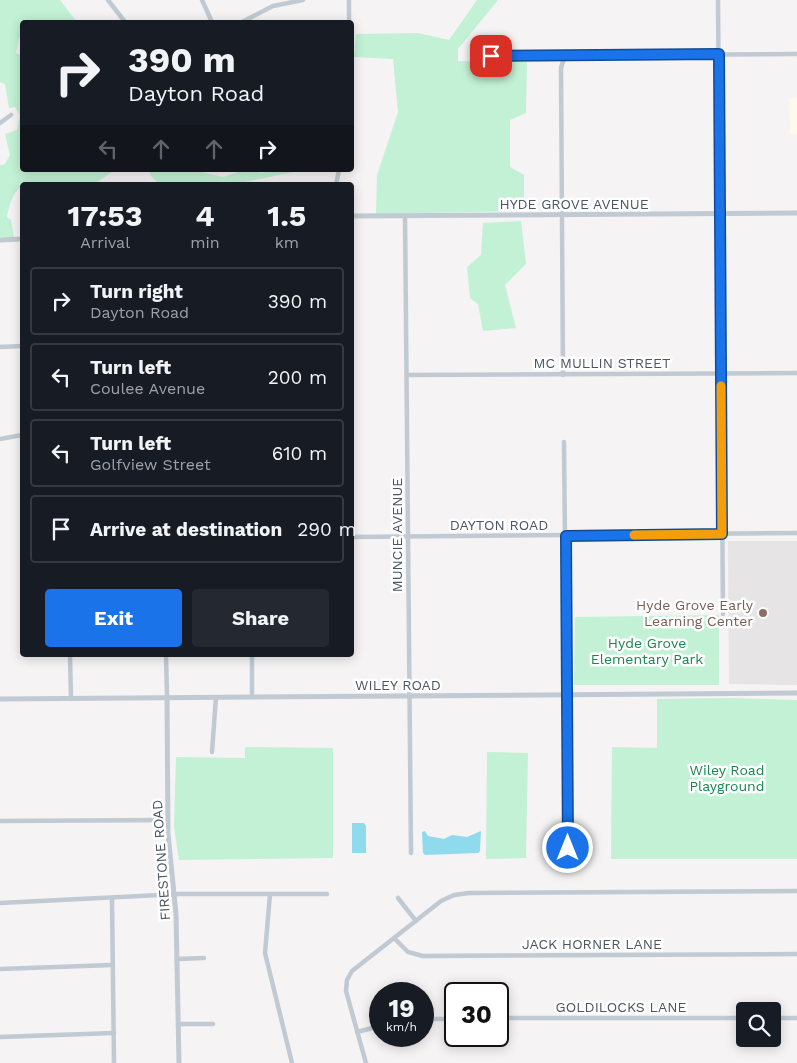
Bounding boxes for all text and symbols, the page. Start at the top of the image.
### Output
pin [470,35,512,77]
text: 390 m [128,39,236,81]
icon: right [45,40,110,105]
icon: arrive [477,42,505,70]
text: Dayton Road [128,81,264,106]
icon: left [94,135,122,163]
icon: ahead [147,135,175,163]
icon: ahead [200,135,228,163]
icon: right [253,135,281,163]
street label: HYDE GROVE AVENUE [499,196,649,212]
text: 17:53 [68,198,143,233]
text: 4 [195,198,215,233]
text: 1.5 [267,198,306,233]
text: Arrival [80,233,130,252]
text: min [190,233,220,252]
text: km [275,233,299,252]
text: Turn right [90,280,183,303]
icon: right [47,287,75,315]
text: 390 m [268,290,327,313]
text: Dayton Road [90,303,189,322]
street label: MC MULLIN STREET [534,355,671,371]
text: Turn left [90,356,171,379]
icon: left [47,363,75,391]
text: 200 m [268,366,327,389]
text: Coulee Avenue [90,379,205,398]
text: Turn left [90,432,171,455]
icon: left [47,439,75,467]
text: 610 m [272,442,327,465]
text: Golfview Street [90,455,211,474]
street label: MUNCIE AVENUE [389,478,405,592]
icon: arrive [47,515,75,543]
street label: DAYTON ROAD [450,517,548,533]
text: Arrive at destination [90,518,282,541]
text: 290 m [297,518,357,541]
button: Exit [45,589,182,647]
button: Share [192,589,329,647]
place label: Hyde Grove Early Learning Center [636,597,754,629]
marker: Hyde Grove Early Learning Center [757,607,769,619]
park label: Hyde Grove Elementary Park [591,635,703,667]
street label: WILEY ROAD [355,677,441,693]
park label: Wiley Road Playground [689,762,765,794]
street label: FIRESTONE ROAD [149,799,173,921]
position arrow [541,821,593,873]
street label: JACK HORNER LANE [522,936,662,952]
speed limit sign: 30 [444,982,509,1047]
text: 19 [388,994,415,1023]
street label: GOLDILOCKS LANE [556,999,686,1015]
map controls [736,1002,781,1047]
button: search [736,1002,781,1047]
text: km/h [386,1020,417,1034]

